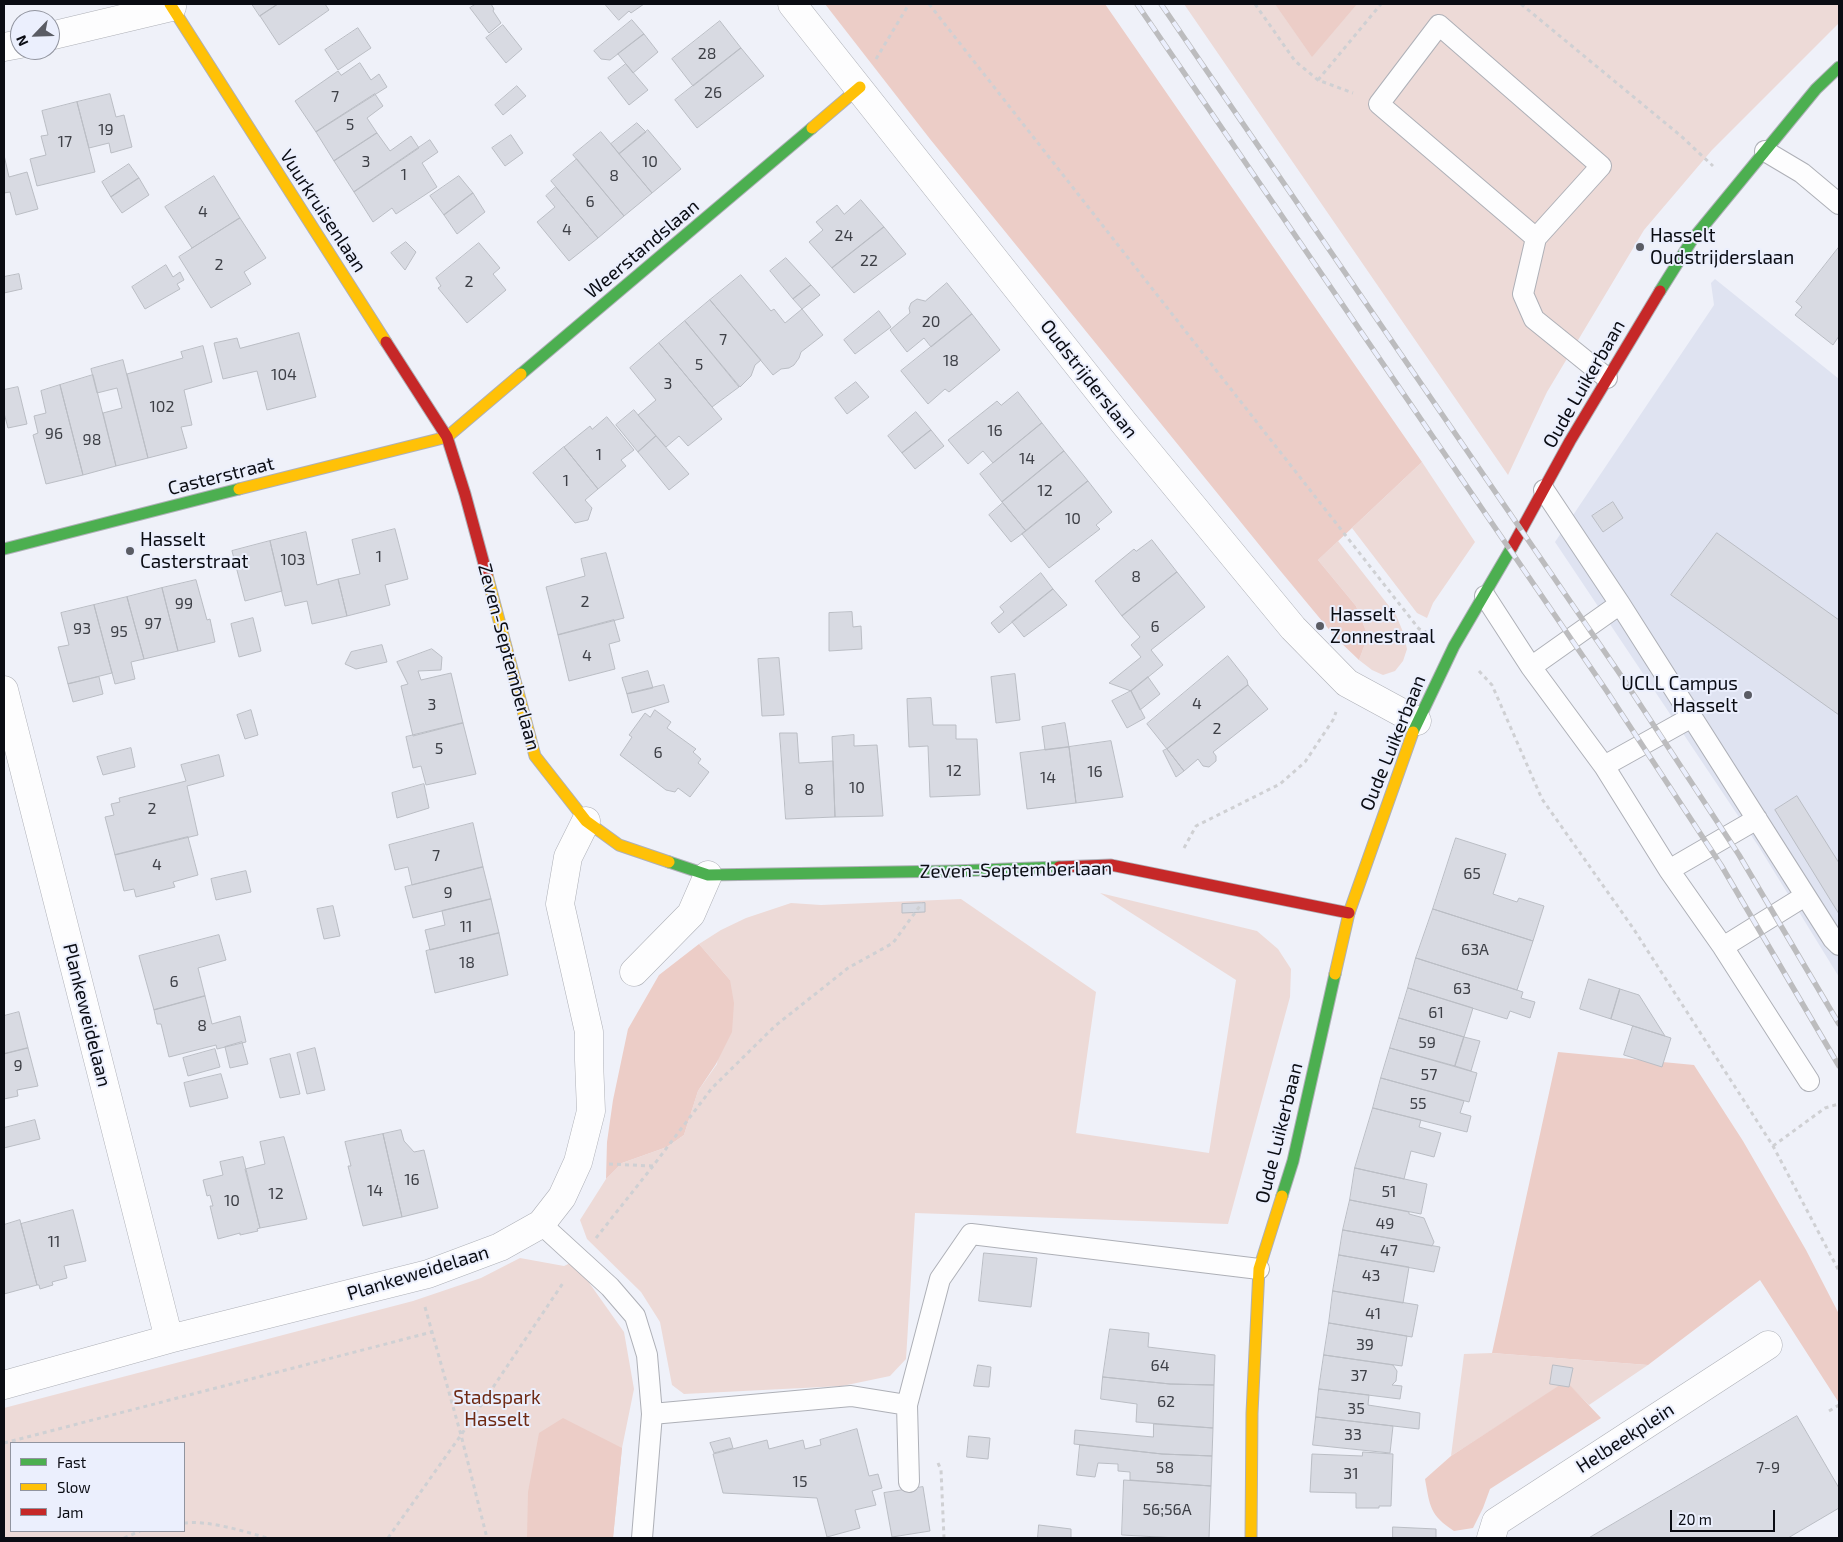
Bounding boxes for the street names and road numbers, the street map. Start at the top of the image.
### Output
street label: Vuurkruisenlaan [275,145,371,277]
street label: Weerstandslaan [580,195,704,303]
street label: Oudstrijderslaan [1036,315,1142,443]
street label: Oude Luikerbaan [1538,316,1630,452]
street label: Casterstraat [166,452,276,500]
street label: Zeven-Septemberlaan [473,561,545,753]
street label: Oude Luikerbaan [1355,672,1431,814]
street label: Zeven-Septemberlaan [920,857,1112,883]
street label: Plankeweidelaan [58,941,116,1089]
street label: Oude Luikerbaan [1251,1060,1307,1206]
street label: Plankeweidelaan [344,1241,492,1305]
street label: Helbeekplein [1572,1398,1678,1478]

